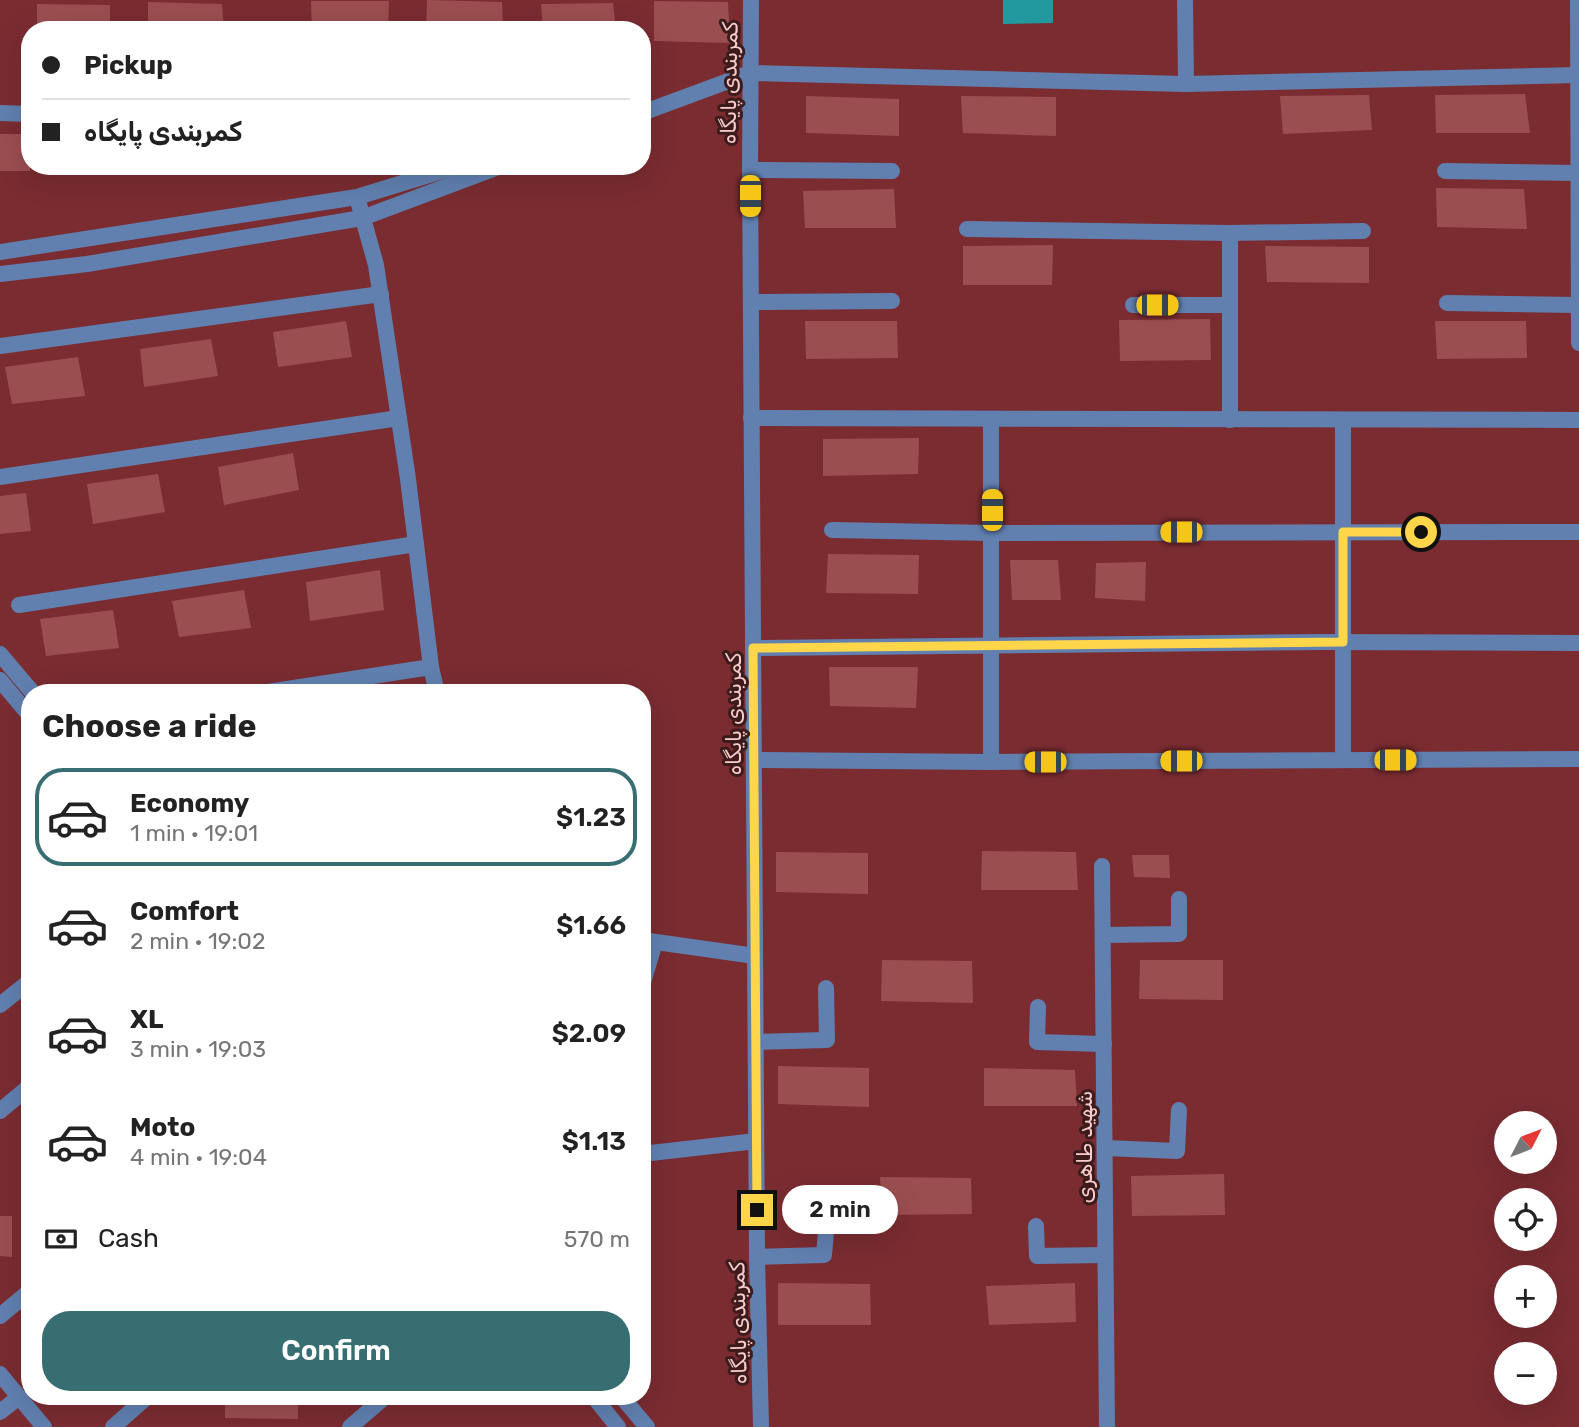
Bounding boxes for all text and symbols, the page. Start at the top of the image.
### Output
street label: کمربندی پایگاه [715,21,745,145]
text: Pickup [84,50,173,81]
text: کمربندی پایگاه [84,117,242,148]
car [740,175,761,217]
car [1137,295,1179,316]
car [982,489,1003,531]
route start [1405,516,1437,548]
car [1161,522,1203,543]
street label: کمربندی پایگاه [721,652,748,775]
text: Choose a ride [42,707,256,745]
car [1375,750,1417,771]
car [1161,751,1203,772]
car [1025,752,1067,773]
icon: car [46,786,109,849]
text: Economy [130,788,249,819]
text: $1.23 [556,802,626,833]
text: 1 min · 19:01 [130,819,258,847]
icon: car [46,894,109,957]
text: Comfort [130,896,239,927]
text: $1.66 [556,910,626,941]
text: 2 min · 19:02 [130,927,265,955]
icon: car [46,1002,109,1065]
text: XL [130,1004,163,1035]
text: $2.09 [552,1018,626,1049]
text: 3 min · 19:03 [130,1035,266,1063]
street label: شهید طاهری [1072,1091,1097,1203]
icon: car [46,1110,109,1173]
north arrow [1494,1111,1558,1174]
map controls [1494,1111,1557,1405]
text: Moto [130,1112,195,1143]
text: $1.13 [562,1126,626,1157]
text: 4 min · 19:04 [130,1143,267,1171]
callout: 2 min [782,1186,897,1234]
button: locate [1494,1188,1557,1251]
route end [741,1194,773,1226]
text: 2 min [809,1195,871,1223]
icon: cash [42,1220,80,1258]
text: Cash [98,1223,159,1254]
text: 570 m [564,1225,630,1253]
street label: کمربندی پایگاه [724,1261,754,1384]
button: + [1494,1265,1557,1328]
button: Confirm [42,1311,630,1391]
button: − [1494,1342,1557,1405]

